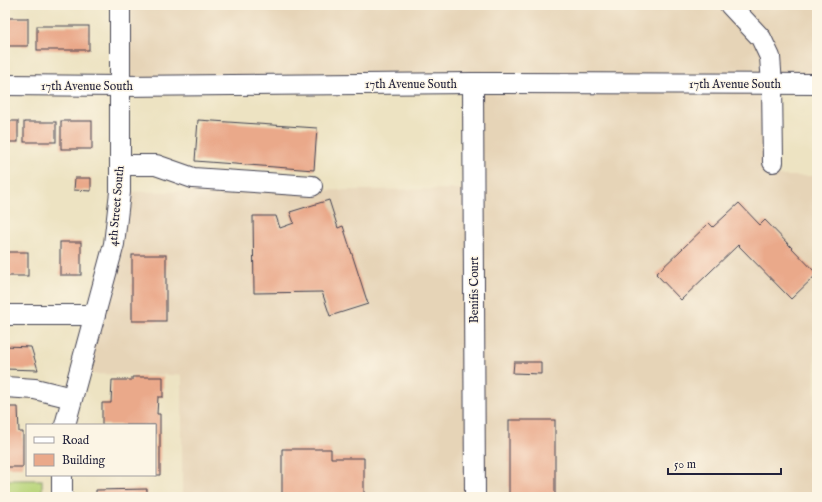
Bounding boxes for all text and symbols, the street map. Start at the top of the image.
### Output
street label: 17th Avenue South [365,77,458,92]
street label: 17th Avenue South [689,77,782,92]
street label: 17th Avenue South [41,79,134,94]
street label: 4th Street South [106,165,128,247]
street label: Benifis Court [467,257,482,323]
legend [26,424,156,476]
text: Road [62,433,90,448]
scale bar [668,450,781,476]
text: Building [62,453,106,468]
text: 50 m [674,457,696,472]

